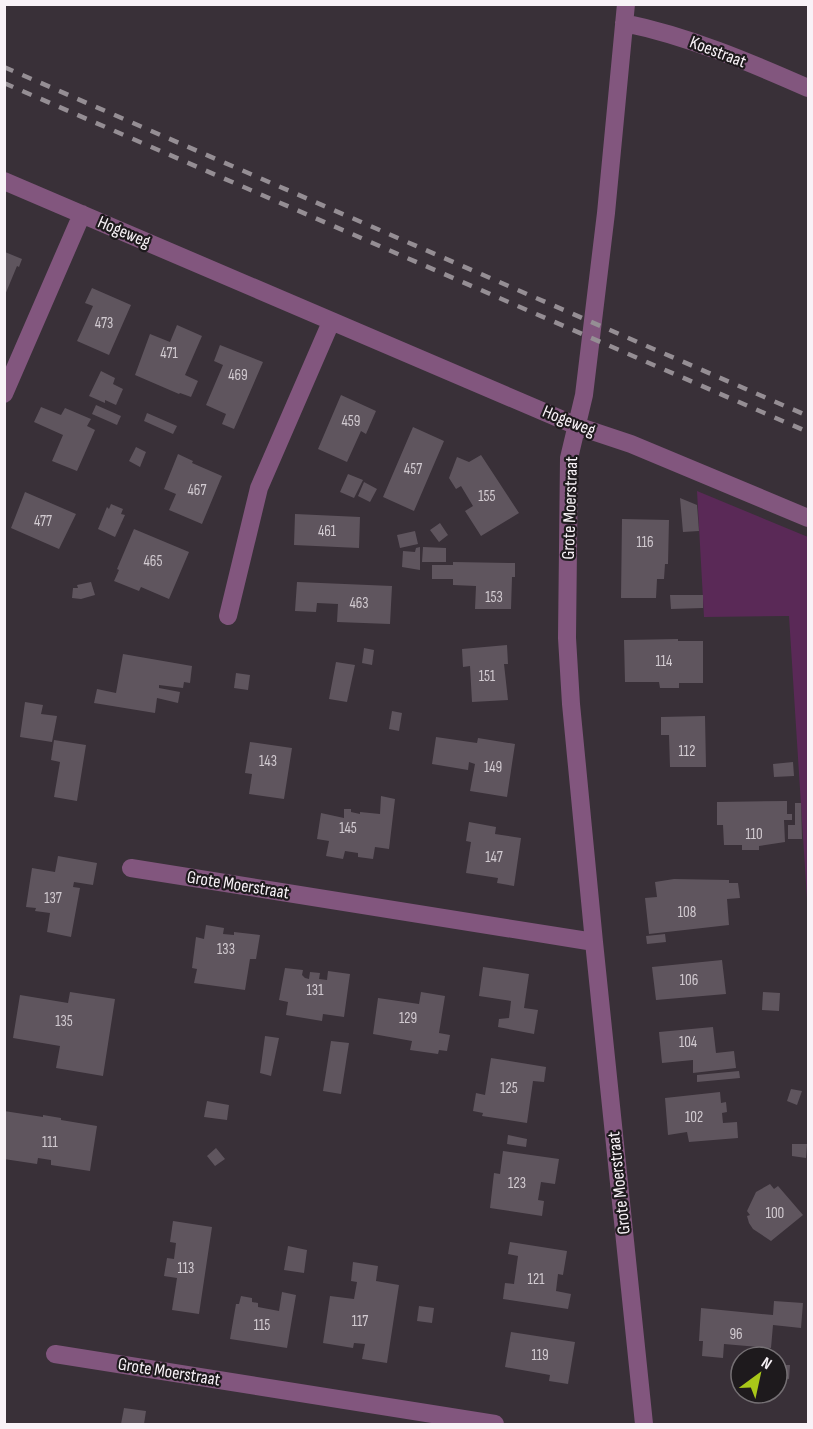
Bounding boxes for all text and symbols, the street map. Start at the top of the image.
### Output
street label: Koestraat [687,32,750,73]
street label: Hogeweg [94,212,154,252]
house number: 473 [95,314,113,333]
house number: 471 [160,344,178,363]
house number: 469 [228,366,248,385]
street label: Hogeweg [539,401,599,441]
house number: 459 [342,412,360,431]
street label: Grote Moerstraat [558,456,582,560]
house number: 457 [404,460,422,479]
house number: 467 [188,481,206,500]
house number: 155 [478,487,496,506]
house number: 477 [34,512,52,531]
house number: 461 [318,522,337,541]
house number: 116 [636,533,654,552]
house number: 465 [144,552,162,571]
house number: 153 [485,588,503,607]
house number: 463 [349,594,369,613]
house number: 114 [656,652,672,671]
house number: 151 [479,667,496,686]
house number: 112 [679,742,695,761]
house number: 143 [259,752,277,771]
house number: 149 [484,758,502,777]
house number: 145 [339,819,357,838]
house number: 110 [745,825,763,844]
house number: 147 [485,848,503,867]
street label: Grote Moerstraat [185,867,291,904]
house number: 137 [44,889,62,908]
house number: 108 [678,903,696,922]
house number: 133 [217,940,235,959]
house number: 106 [680,971,698,990]
house number: 131 [307,981,324,1000]
house number: 129 [399,1009,417,1028]
house number: 135 [55,1012,73,1031]
house number: 104 [679,1033,697,1052]
house number: 125 [500,1079,518,1098]
house number: 102 [685,1108,703,1127]
street label: Grote Moerstraat [603,1130,635,1235]
house number: 111 [42,1133,59,1152]
house number: 123 [508,1174,526,1193]
house number: 100 [766,1204,784,1223]
house number: 113 [178,1259,194,1278]
house number: 121 [528,1270,545,1289]
house number: 117 [352,1312,368,1331]
house number: 115 [254,1316,270,1335]
house number: 96 [729,1325,743,1344]
north arrow [729,1345,789,1405]
house number: 119 [531,1346,549,1365]
text: N [758,1353,775,1374]
street label: Grote Moerstraat [116,1354,222,1391]

